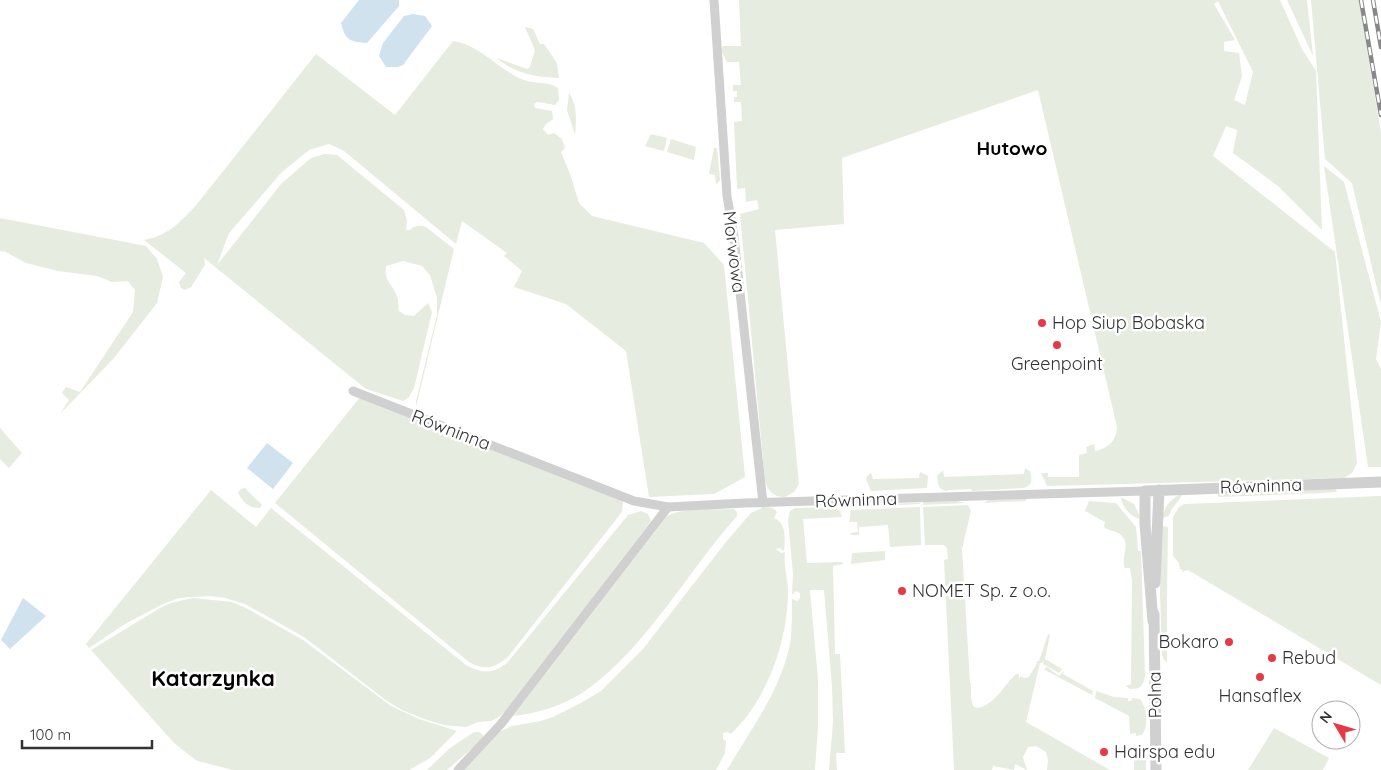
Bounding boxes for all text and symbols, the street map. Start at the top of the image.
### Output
district label: Hutowo [977,136,1048,160]
street label: Morwowa [718,210,751,294]
place label: Hop Siup Bobaska [1052,311,1205,334]
marker: Hop Siup Bobaska [1036,317,1048,329]
marker: Greenpoint [1051,339,1063,351]
place label: Greenpoint [1011,352,1103,375]
street label: Równinna [409,404,494,455]
street label: Równinna [1219,473,1303,498]
street label: Równinna [814,487,898,512]
place label: NOMET Sp. z o.o. [912,579,1051,602]
marker: NOMET Sp. z o.o. [896,585,908,597]
place label: Bokaro [1159,630,1219,653]
marker: Bokaro [1223,636,1235,648]
place label: Rebud [1282,646,1336,669]
marker: Rebud [1266,652,1278,664]
district label: Katarzynka [151,664,275,692]
street label: Polna [1143,671,1166,719]
marker: Hansaflex [1254,671,1266,683]
place label: Hansaflex [1218,684,1302,707]
north arrow [1311,700,1361,750]
text: N [1315,707,1336,727]
scale bar [22,718,152,750]
text: 100 m [30,725,71,744]
place label: Hairspa edu [1114,740,1215,763]
marker: Hairspa edu [1098,746,1110,758]

